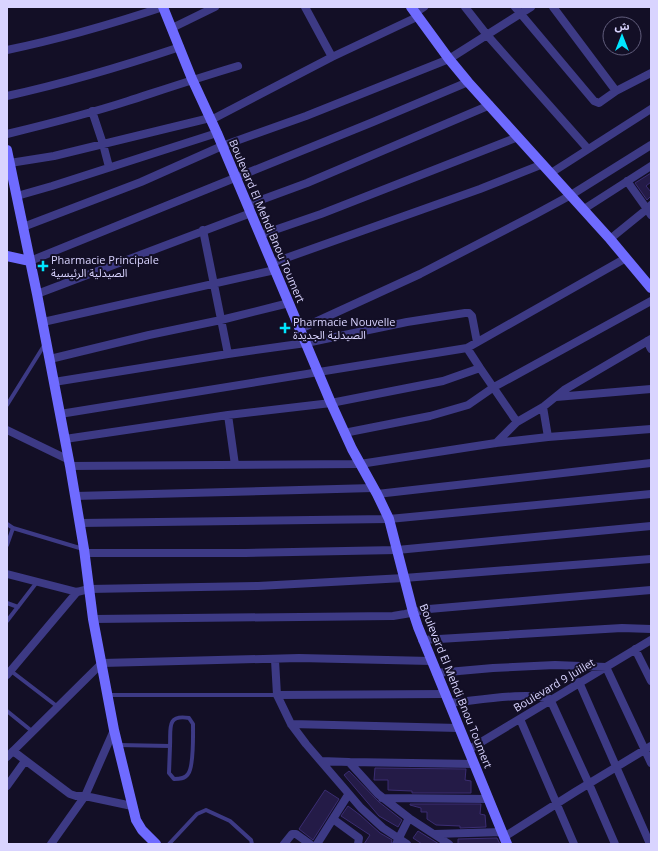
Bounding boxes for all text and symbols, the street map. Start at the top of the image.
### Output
north arrow [602,16,642,56]
text: ش [614,18,630,33]
street label: Boulevard El Mehdi Bnou Toumert [226,137,309,305]
place label: Pharmacie Principale الصيدلية الرئيسية [51,252,159,280]
marker: Pharmacie Principale الصيدلية الرئيسية [38,261,48,271]
place label: Pharmacie Nouvelle الصيدلية الجديدة [293,314,395,342]
marker: Pharmacie Nouvelle الصيدلية الجديدة [280,323,290,333]
street label: Boulevard El Mehdi Bnou Toumert [416,601,496,770]
street label: Boulevard 9 Juillet [510,654,597,715]

